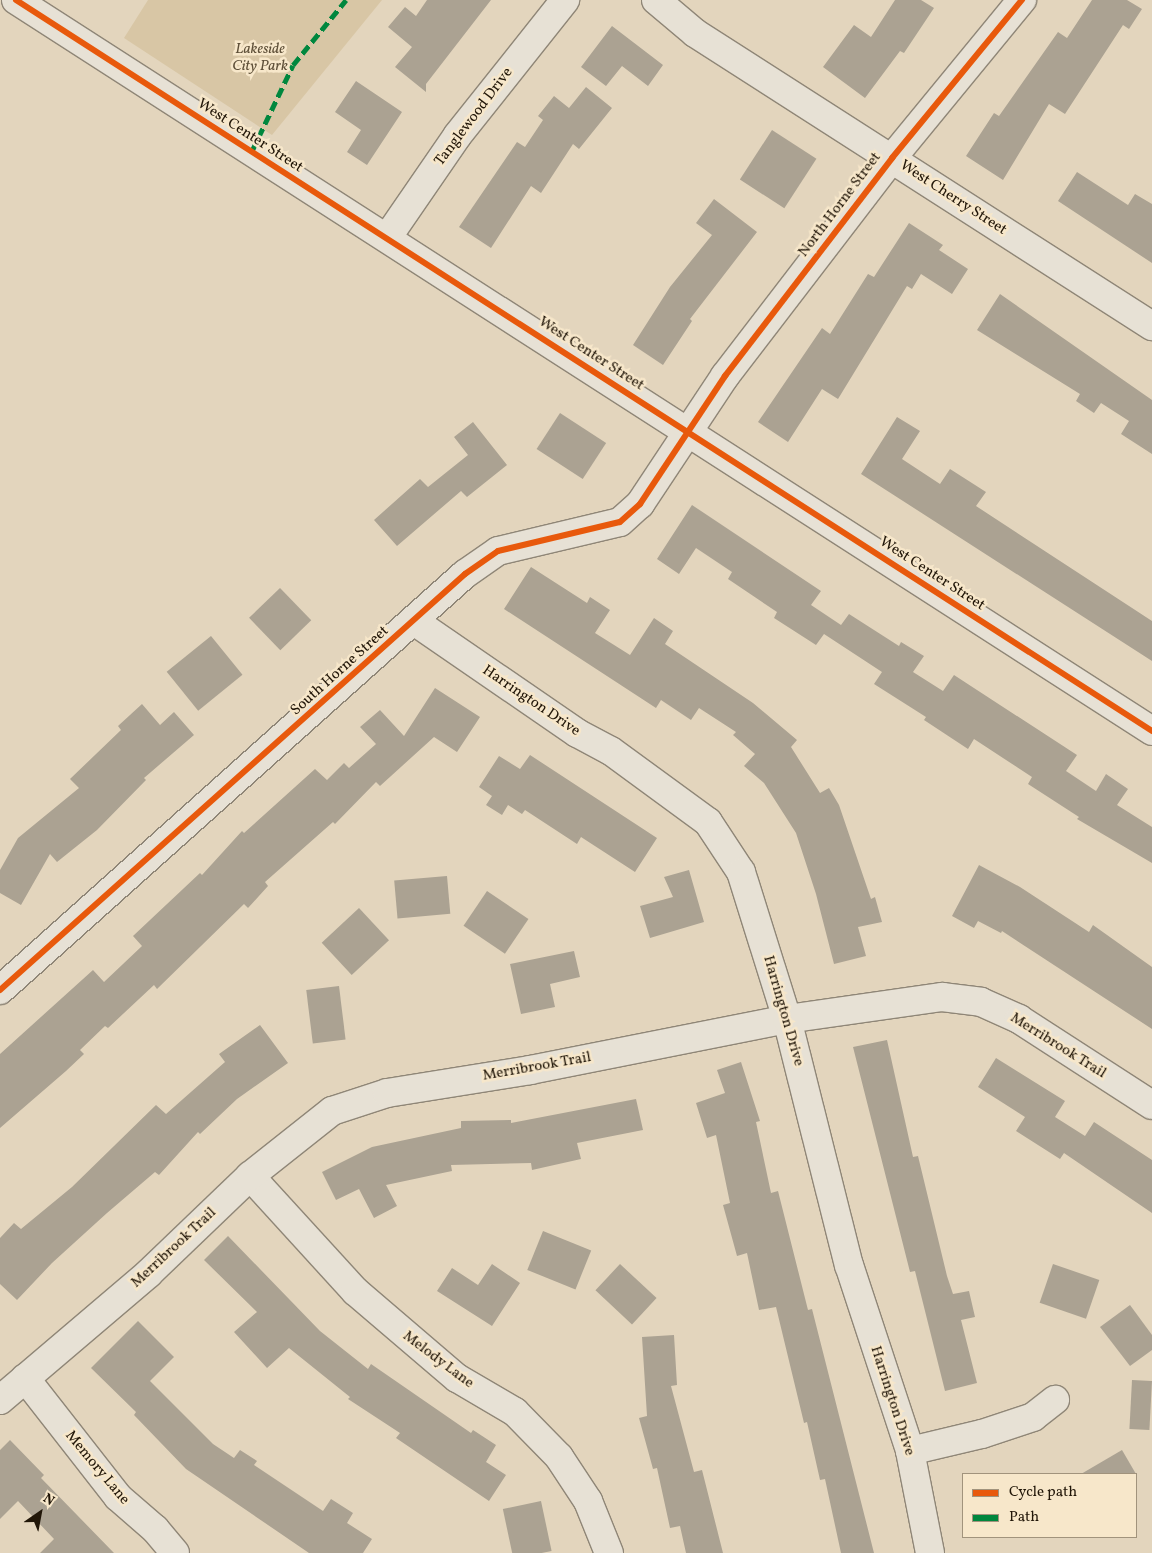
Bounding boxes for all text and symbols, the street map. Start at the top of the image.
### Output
park label: Lakeside City Park [232,40,288,75]
street label: Tanglewood Drive [431,64,517,170]
street label: West Center Street [194,95,306,177]
street label: North Horne Street [795,149,885,261]
street label: West Cherry Street [896,157,1010,239]
street label: West Center Street [535,313,647,395]
street label: West Center Street [876,533,988,615]
street label: South Horne Street [287,622,393,720]
street label: Harrington Drive [479,662,583,740]
street label: Harrington Drive [759,954,807,1068]
street label: Merribrook Trail [1006,1009,1110,1083]
street label: Merribrook Trail [481,1049,593,1085]
street label: Merribrook Trail [128,1204,220,1292]
street label: Melody Lane [399,1327,477,1393]
street label: Harrington Drive [866,1344,918,1458]
street label: Memory Lane [61,1427,133,1509]
legend [962,1473,1137,1538]
text: Cycle path [1009,1482,1077,1503]
north arrow [15,1488,65,1538]
text: N [39,1489,58,1511]
text: Path [1009,1507,1039,1528]

